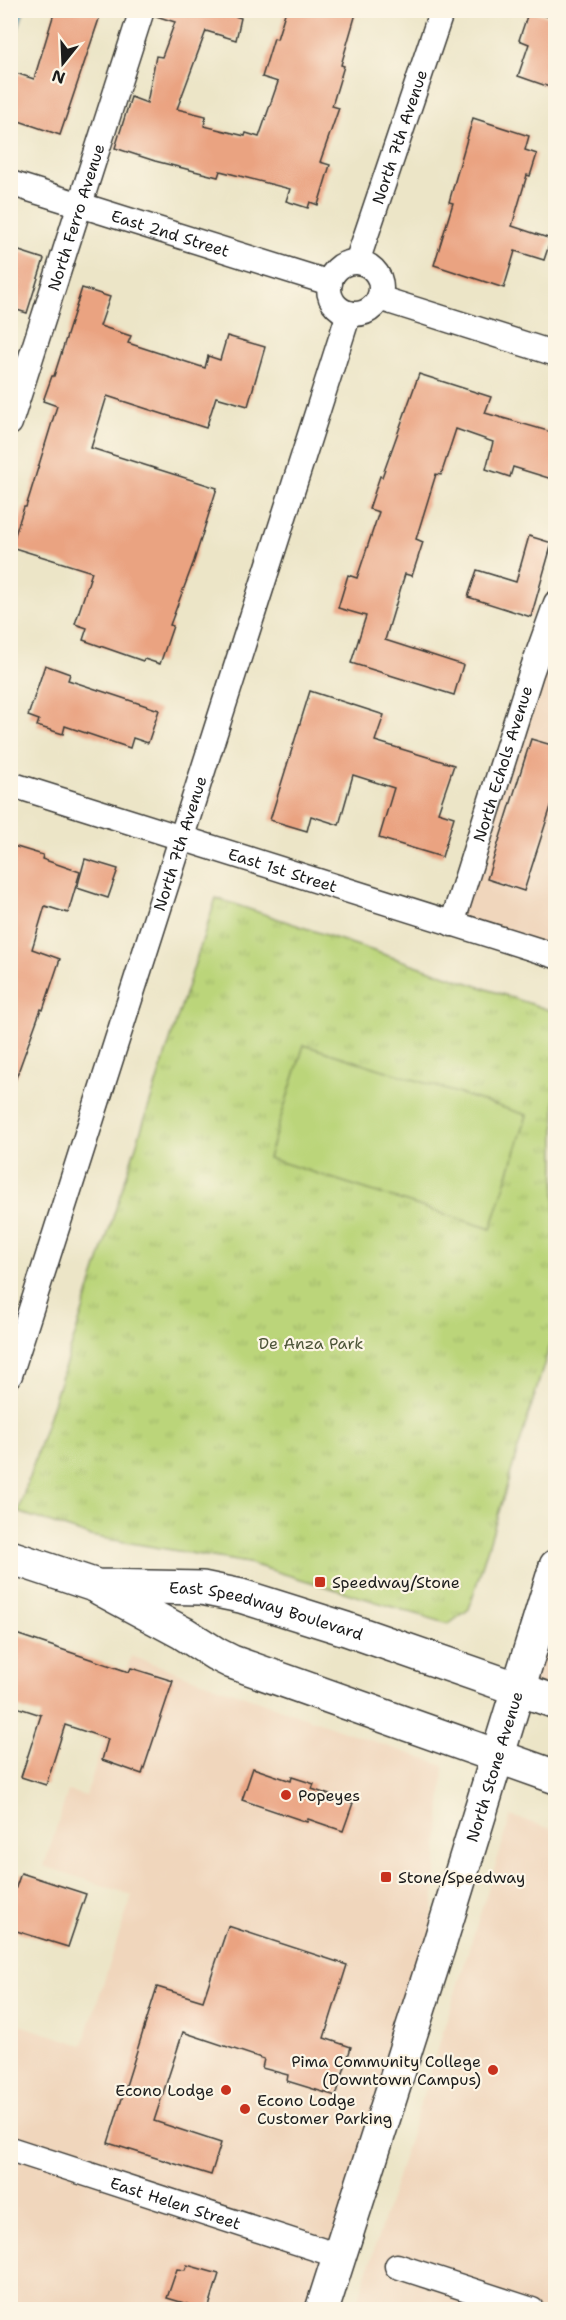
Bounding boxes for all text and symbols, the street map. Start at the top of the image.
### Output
north arrow [33,33,93,93]
text: N [49,65,68,89]
street label: North 7th Avenue [367,67,432,207]
street label: North Ferro Avenue [42,141,109,293]
street label: East 2nd Street [109,205,232,261]
street label: North Echols Avenue [468,683,537,844]
street label: North 7th Avenue [148,773,211,914]
street label: East 1st Street [226,843,340,897]
park label: De Anza Park [259,1333,363,1354]
place label: Speedway/Stone [332,1572,460,1593]
marker: Speedway/Stone [313,1575,327,1589]
street label: East Speedway Boulevard [169,1577,366,1645]
street label: North Stone Avenue [461,1689,527,1845]
place label: Popeyes [298,1785,360,1806]
marker: Popeyes [279,1788,293,1802]
place label: Stone/Speedway [398,1867,525,1888]
marker: Stone/Speedway [379,1870,393,1884]
place label: Pima Community College (Downtown Campus) [291,2051,481,2090]
marker: Pima Community College (Downtown Campus) [486,2063,500,2077]
place label: Econo Lodge [115,2080,214,2101]
marker: Econo Lodge [219,2083,233,2097]
place label: Econo Lodge Customer Parking [257,2090,393,2129]
marker: Econo Lodge Customer Parking [238,2102,252,2116]
street label: East Helen Street [107,2172,243,2234]

